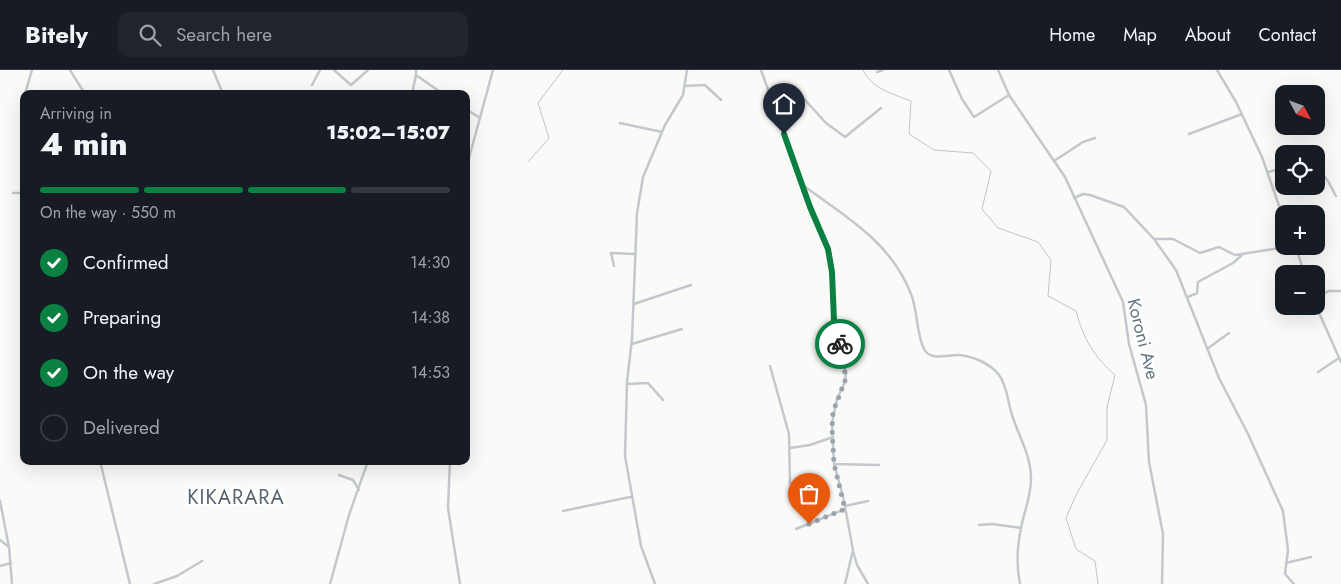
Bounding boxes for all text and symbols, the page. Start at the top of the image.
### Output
search box [118,12,468,57]
text: Bitely [25,17,88,52]
icon: search [136,21,164,49]
text: Search here [176,21,272,48]
text: Home [1049,22,1095,48]
text: Map [1123,22,1157,48]
text: About [1185,22,1230,48]
text: Contact [1258,22,1316,48]
pin [763,83,805,134]
north arrow [1275,85,1325,135]
map controls [1275,85,1325,315]
icon: home [770,90,798,118]
text: Arriving in [40,102,112,125]
text: 15:02–15:07 [326,119,450,146]
text: 4 min [40,121,128,167]
button: locate [1275,145,1325,195]
text: On the way · 550 m [40,201,176,224]
button: + [1275,205,1325,255]
icon: check [40,249,68,277]
text: Confirmed [83,249,169,276]
text: 14:30 [410,251,450,274]
button: − [1275,265,1325,315]
street label: Koroni Ave [1120,296,1166,382]
icon: check [40,304,68,332]
text: Preparing [83,304,161,331]
text: 14:38 [411,306,450,329]
courier [815,319,865,369]
icon: bike [826,330,854,358]
icon: check [40,359,68,387]
text: On the way [83,359,174,386]
text: 14:53 [411,361,450,384]
text: Delivered [83,414,160,441]
pin [788,473,830,524]
icon: bag [795,480,823,508]
district label: KIKARARA [187,483,285,512]

